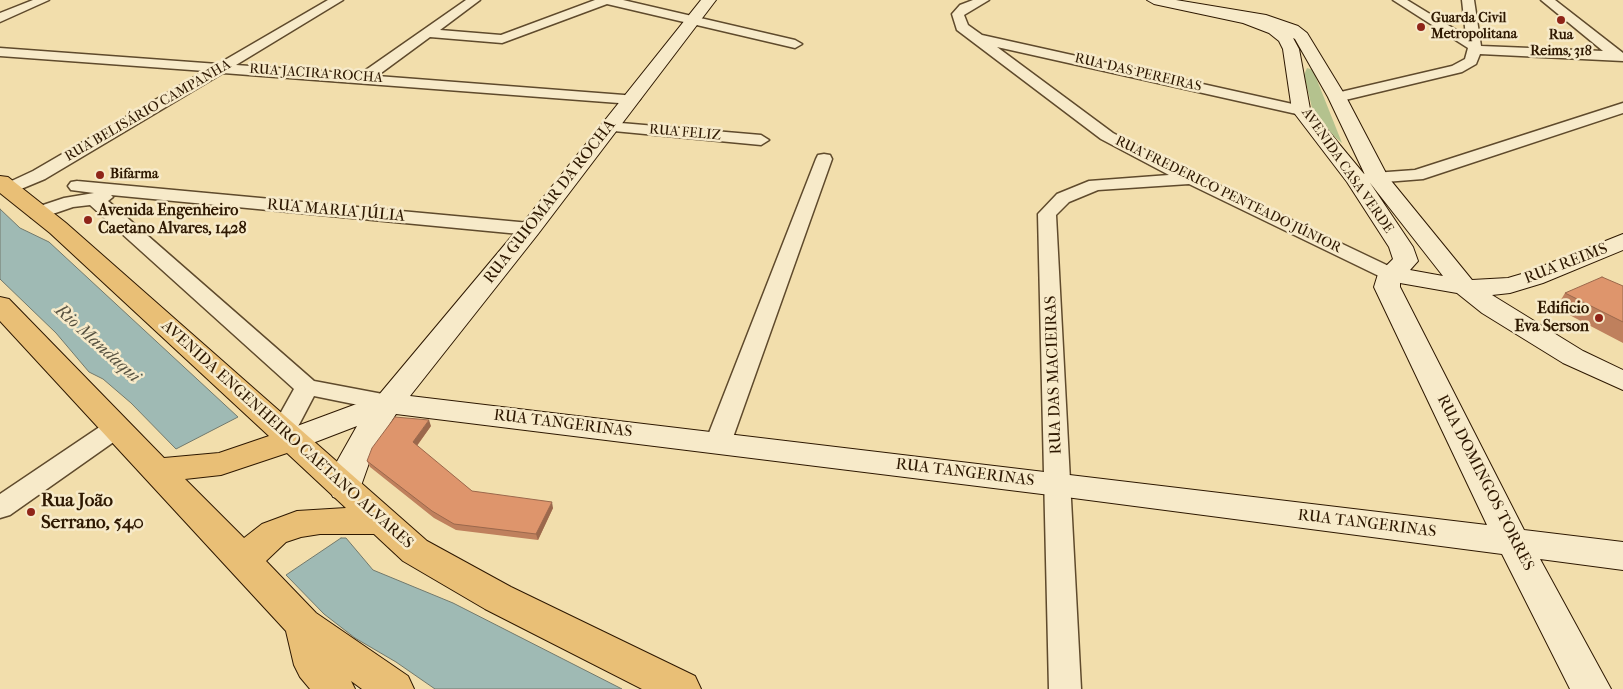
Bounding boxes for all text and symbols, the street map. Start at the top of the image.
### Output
place label: Guarda Civil Metropolitana [1431,11,1517,44]
marker: Rua Reims, 318 [1555,14,1567,26]
marker: Guarda Civil Metropolitana [1415,21,1427,33]
place label: Rua Reims, 318 [1530,28,1592,60]
street label: RUA DAS PEREIRAS [1073,50,1203,96]
street label: RUA BELISÁRIO CAMPANHA [62,56,234,166]
street label: RUA JACIRA ROCHA [249,61,383,87]
street label: AVENIDA CASA VERDE [1297,105,1397,237]
street label: RUA GUIOMAR DA ROCHA [480,116,620,288]
street label: RUA FELIZ [648,121,722,145]
street label: RUA FREDERICO PENTEADO JÚNIOR [1112,133,1344,257]
place label: Bifarma [110,167,158,183]
marker: Bifarma [94,169,106,181]
street label: RUA MARIA JÚLIA [266,195,406,227]
place label: Avenida Engenheiro Caetano Alvares, 1428 [98,201,246,239]
marker: Avenida Engenheiro Caetano Alvares, 1428 [82,214,94,226]
street label: RUA REIMS [1522,239,1610,289]
street label: RUA DAS MACIEIRAS [1042,295,1066,455]
place label: Edificio Eva Serson [1515,299,1589,337]
water label: Rio Mandaqui [50,300,144,388]
marker: Edificio Eva Serson [1593,312,1605,324]
street label: AVENIDA ENGENHEIRO CAETANO ALVARES [157,317,417,553]
street label: RUA DOMINGOS TORRES [1432,392,1538,574]
street label: RUA TANGERINAS [493,406,633,442]
street label: RUA TANGERINAS [895,455,1035,491]
place label: Rua João Serrano, 540 [41,490,144,534]
marker: Rua João Serrano, 540 [25,506,37,518]
street label: RUA TANGERINAS [1297,506,1437,542]

